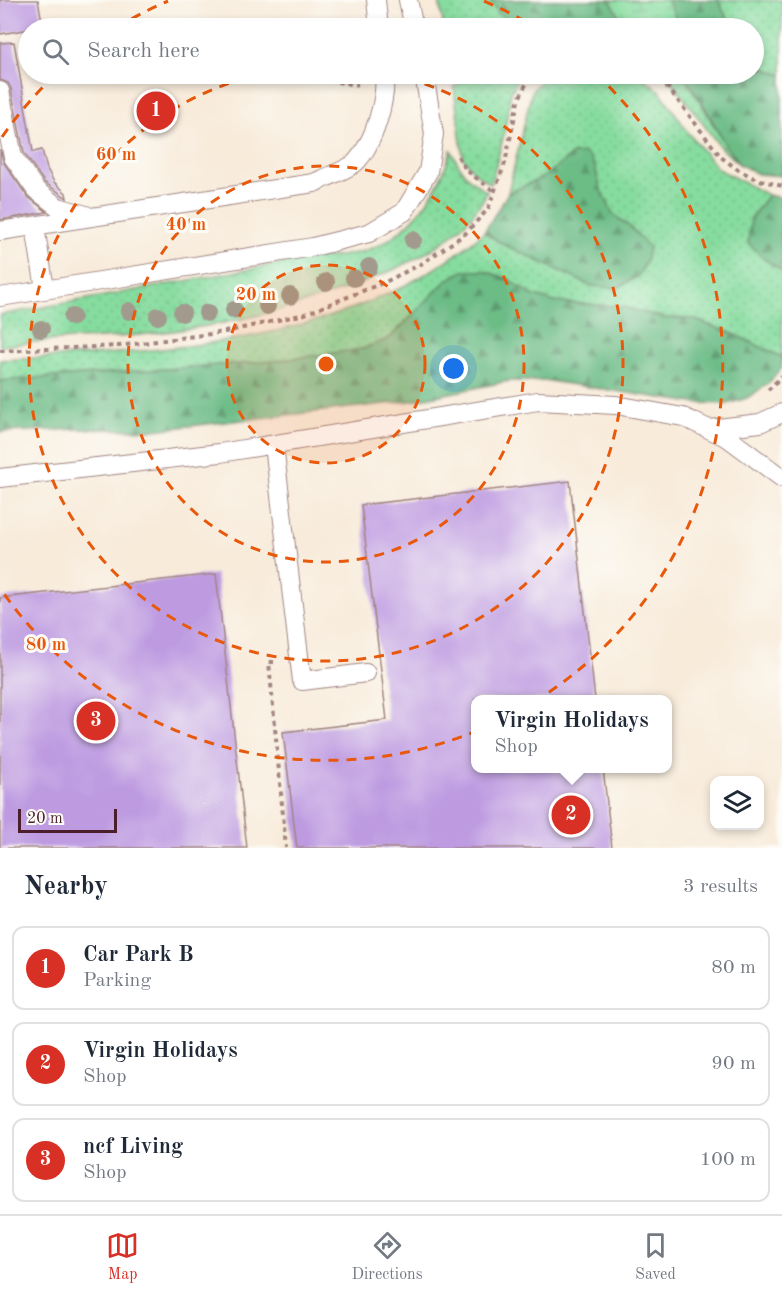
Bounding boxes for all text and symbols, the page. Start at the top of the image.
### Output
search box [18,18,764,84]
icon: search [39,35,72,68]
text: Search here [87,40,200,62]
pin: 1 [136,88,176,134]
text: 60 m [96,146,136,164]
text: 40 m [166,216,206,234]
text: 20 m [236,286,276,304]
centre of rings [316,354,336,374]
your location [439,354,468,383]
text: 80 m [26,636,66,654]
popup [471,695,672,773]
pin: 3 [76,698,116,744]
text: Virgin Holidays [494,710,649,732]
text: Shop [494,737,538,757]
map controls [710,776,764,830]
button: layers [710,776,764,830]
pin: 2 [552,792,590,838]
scale bar [18,806,117,834]
text: 20 m [27,811,63,827]
text: Nearby [24,874,108,900]
text: 3 results [683,877,758,897]
text: Car Park B [83,944,194,966]
text: 1 [40,958,51,978]
text: 80 m [711,958,756,978]
text: Parking [83,971,151,991]
text: Virgin Holidays [83,1040,238,1062]
text: 2 [40,1054,51,1074]
text: 90 m [711,1054,756,1074]
text: Shop [83,1067,127,1087]
text: ncf Living [83,1136,183,1158]
text: 3 [40,1150,51,1170]
text: 100 m [700,1150,756,1170]
text: Shop [83,1163,127,1183]
tab: Map [106,1229,139,1285]
tab: Directions [352,1229,423,1285]
tab: Saved [635,1229,676,1285]

